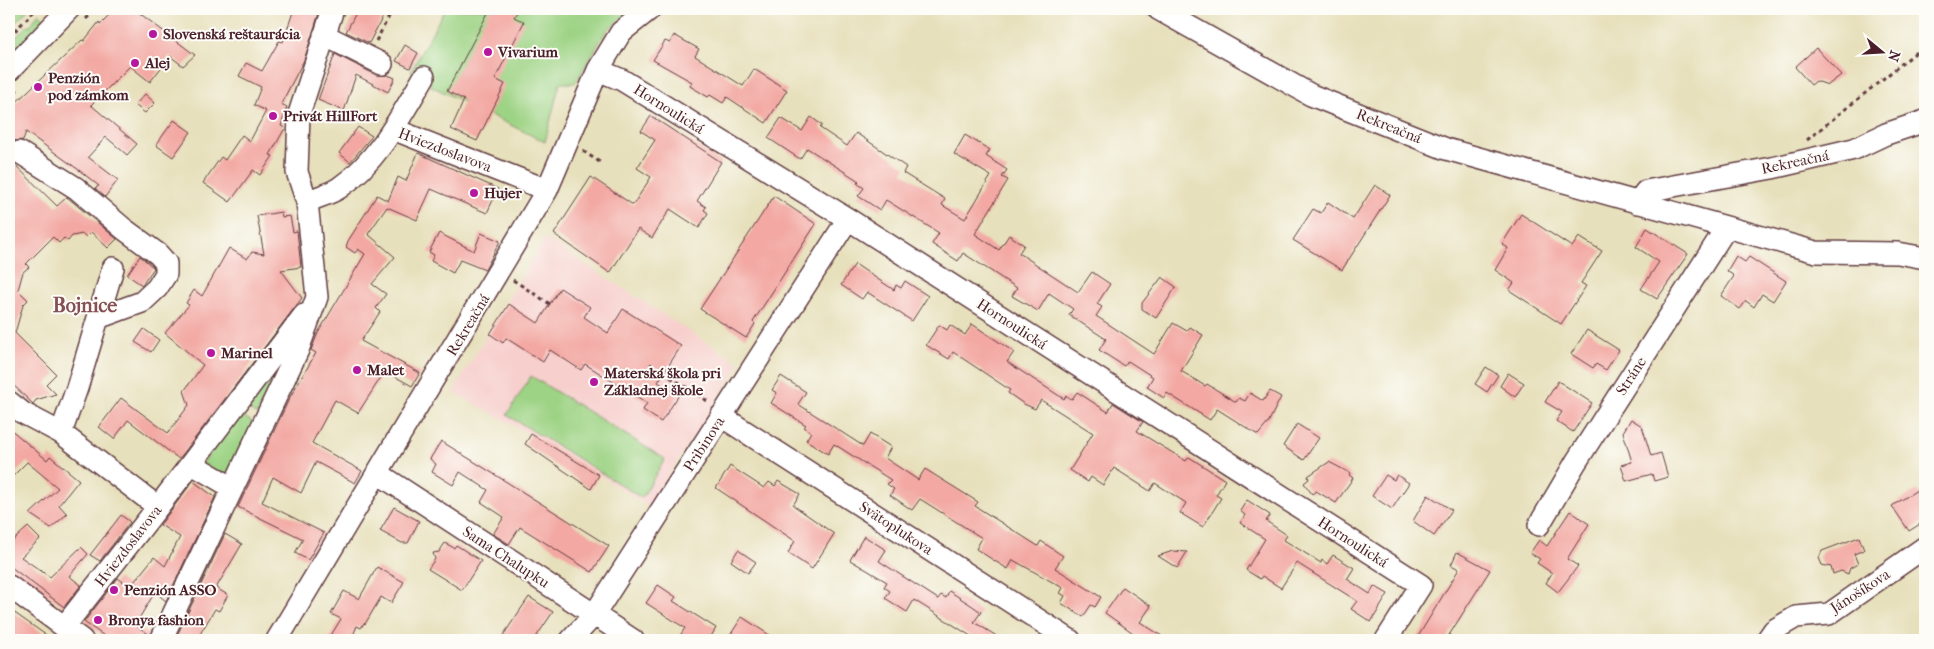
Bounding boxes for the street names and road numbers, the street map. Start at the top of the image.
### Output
street label: Hornoulická [630,80,709,138]
street label: Rekreačná [1354,105,1425,148]
street label: Hviezdoslavova [396,124,495,176]
street label: Rekreačná [1759,146,1832,178]
street label: Rekreačná [443,290,494,359]
street label: Hornoulická [974,295,1051,354]
street label: Stráne [1612,353,1650,399]
street label: Pribinova [680,412,729,475]
street label: Svätoplukova [856,497,937,559]
street label: Hviezdoslavova [91,501,166,590]
street label: Hornoulická [1315,513,1392,572]
street label: Sama Chalupku [459,522,553,592]
street label: Jánošíkova [1826,564,1894,617]

